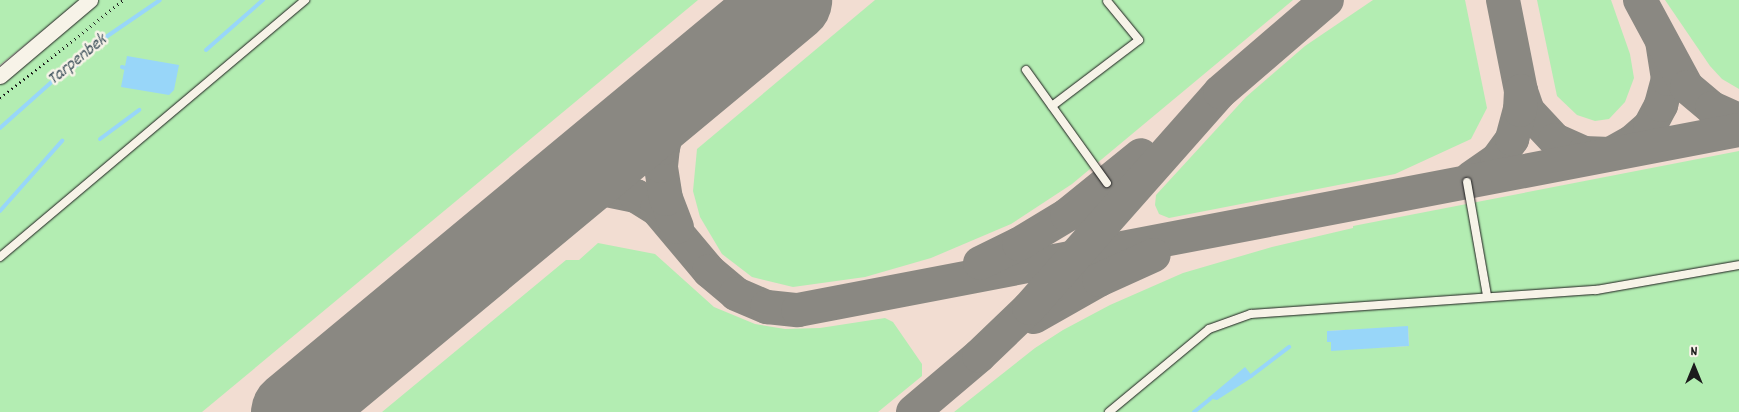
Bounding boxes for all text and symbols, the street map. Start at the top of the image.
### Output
water label: Tarpenbek [44,31,112,91]
north arrow [1669,342,1719,392]
text: N [1691,342,1697,362]

